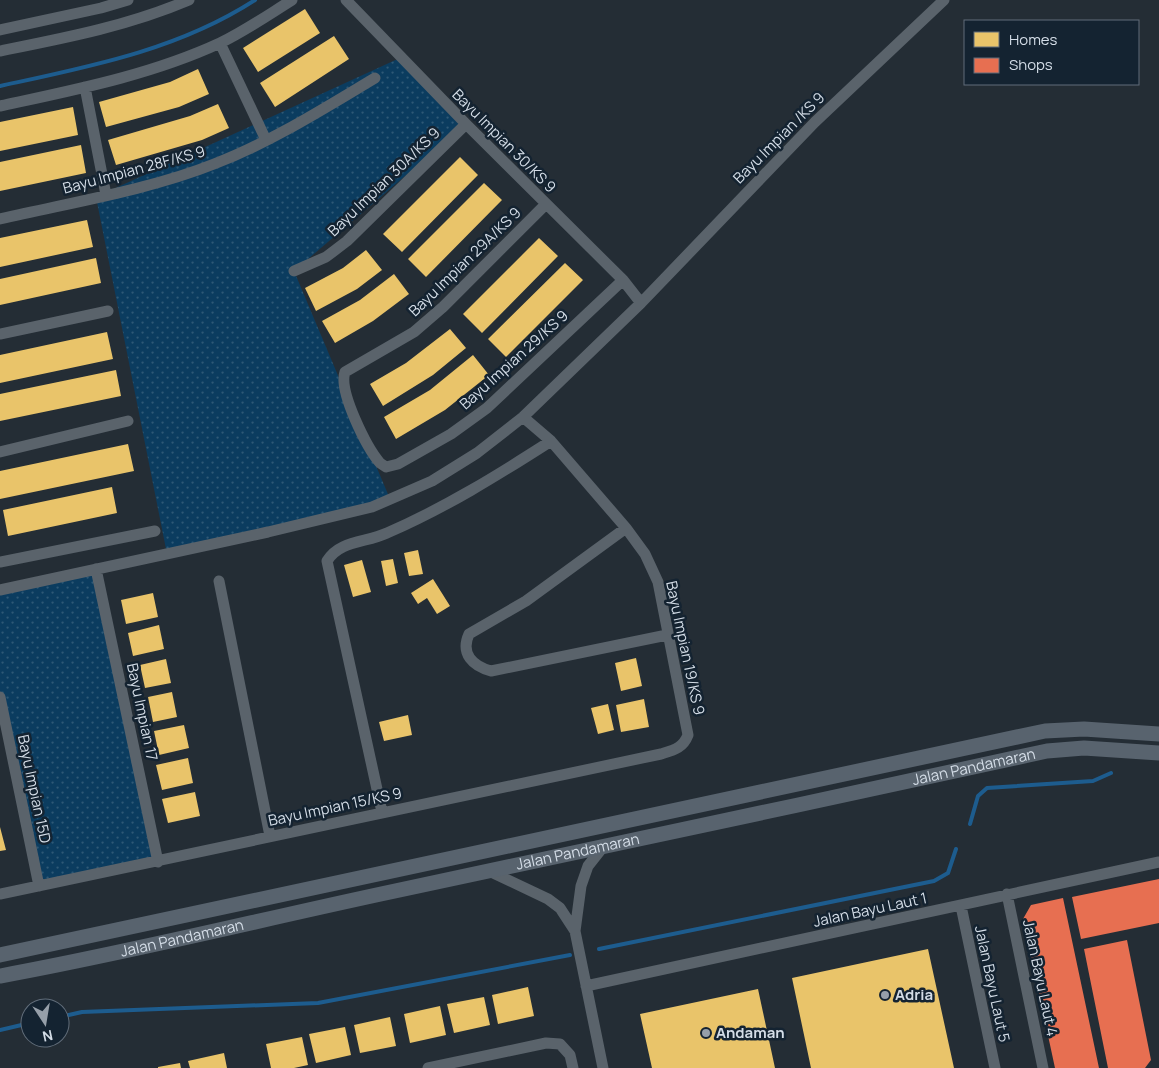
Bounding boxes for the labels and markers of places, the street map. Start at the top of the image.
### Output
place label: Adria [895,984,933,1005]
marker: Adria [879,989,891,1001]
place label: Andaman [716,1022,785,1043]
marker: Andaman [700,1027,712,1039]

